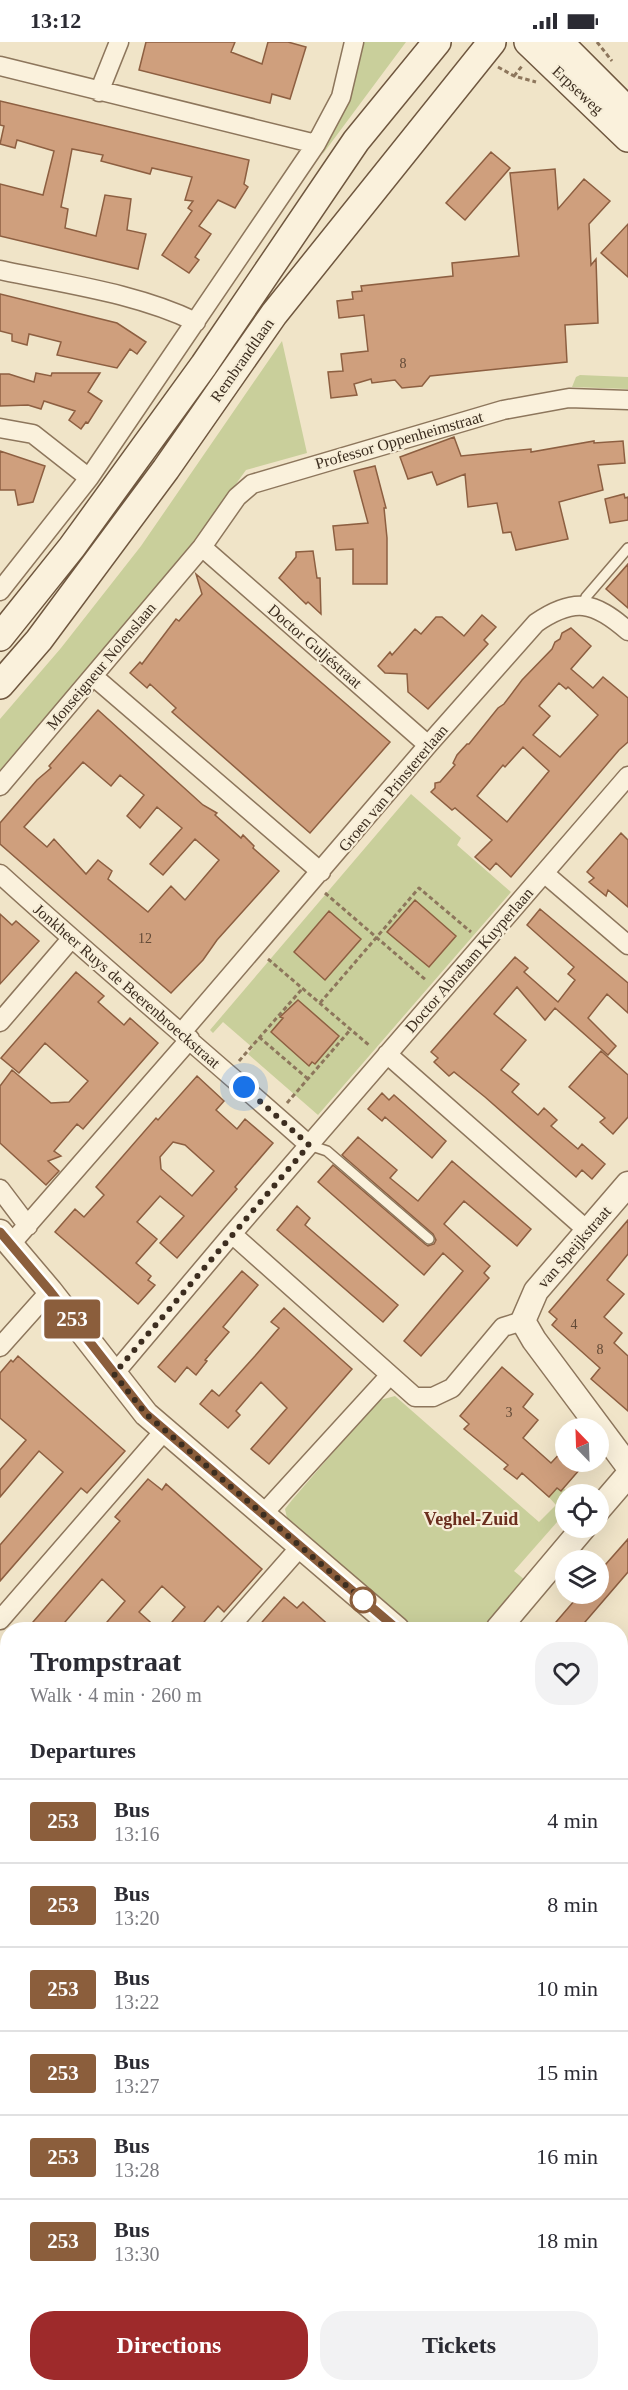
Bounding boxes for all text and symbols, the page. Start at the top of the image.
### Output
text: 13:12 [30,8,81,33]
street label: Erpseweg [548,62,607,118]
street label: Rembrandtlaan [207,315,277,405]
house number: 8 [400,356,407,371]
street label: Professor Oppenheimstraat [313,408,486,473]
street label: Monseigneur Nolenslaan [43,599,160,734]
street label: Doctor Guljéstraat [264,601,366,692]
street label: Groen van Prinstererlaan [335,721,451,855]
street label: Doctor Abraham Kuyperlaan [402,884,537,1036]
street label: Jonkheer Ruys de Beerenbroeckstraat [30,900,224,1073]
house number: 12 [138,931,152,946]
your location [229,1072,259,1102]
street label: van Speijkstraat [534,1202,615,1292]
line badge: 253 [38,1300,106,1338]
text: 253 [56,1307,88,1331]
house number: 4 [571,1317,578,1332]
house number: 8 [597,1342,604,1357]
house number: 3 [506,1405,513,1420]
north arrow [555,1418,609,1472]
map controls [555,1418,609,1604]
button: locate [555,1484,609,1538]
district label: Veghel-Zuid [424,1509,518,1529]
button: layers [555,1550,609,1604]
unlabelled marker [350,1587,376,1613]
button: heart [535,1642,598,1705]
text: Trompstraat [30,1646,181,1677]
text: Walk · 4 min · 260 m [30,1684,202,1706]
text: Departures [30,1738,136,1763]
text: Bus [114,1797,149,1822]
text: 4 min [547,1808,598,1833]
text: 253 [47,1809,79,1833]
text: 13:16 [114,1823,160,1845]
text: Bus [114,1881,149,1906]
text: 8 min [547,1892,598,1917]
text: 253 [47,1893,79,1917]
text: 13:20 [114,1907,160,1929]
text: Bus [114,1965,149,1990]
text: 10 min [536,1976,598,2001]
text: 253 [47,1977,79,2001]
text: 13:22 [114,1991,160,2013]
text: Bus [114,2049,149,2074]
text: 15 min [536,2060,598,2085]
text: 253 [47,2061,79,2085]
text: 13:27 [114,2075,160,2097]
text: Bus [114,2133,149,2158]
text: 16 min [536,2144,598,2169]
text: 253 [47,2145,79,2169]
text: 13:28 [114,2159,160,2181]
text: Bus [114,2217,149,2242]
text: 18 min [536,2228,598,2253]
text: 253 [47,2229,79,2253]
text: 13:30 [114,2243,160,2265]
button: Directions [30,2311,308,2380]
button: Tickets [320,2311,598,2380]

